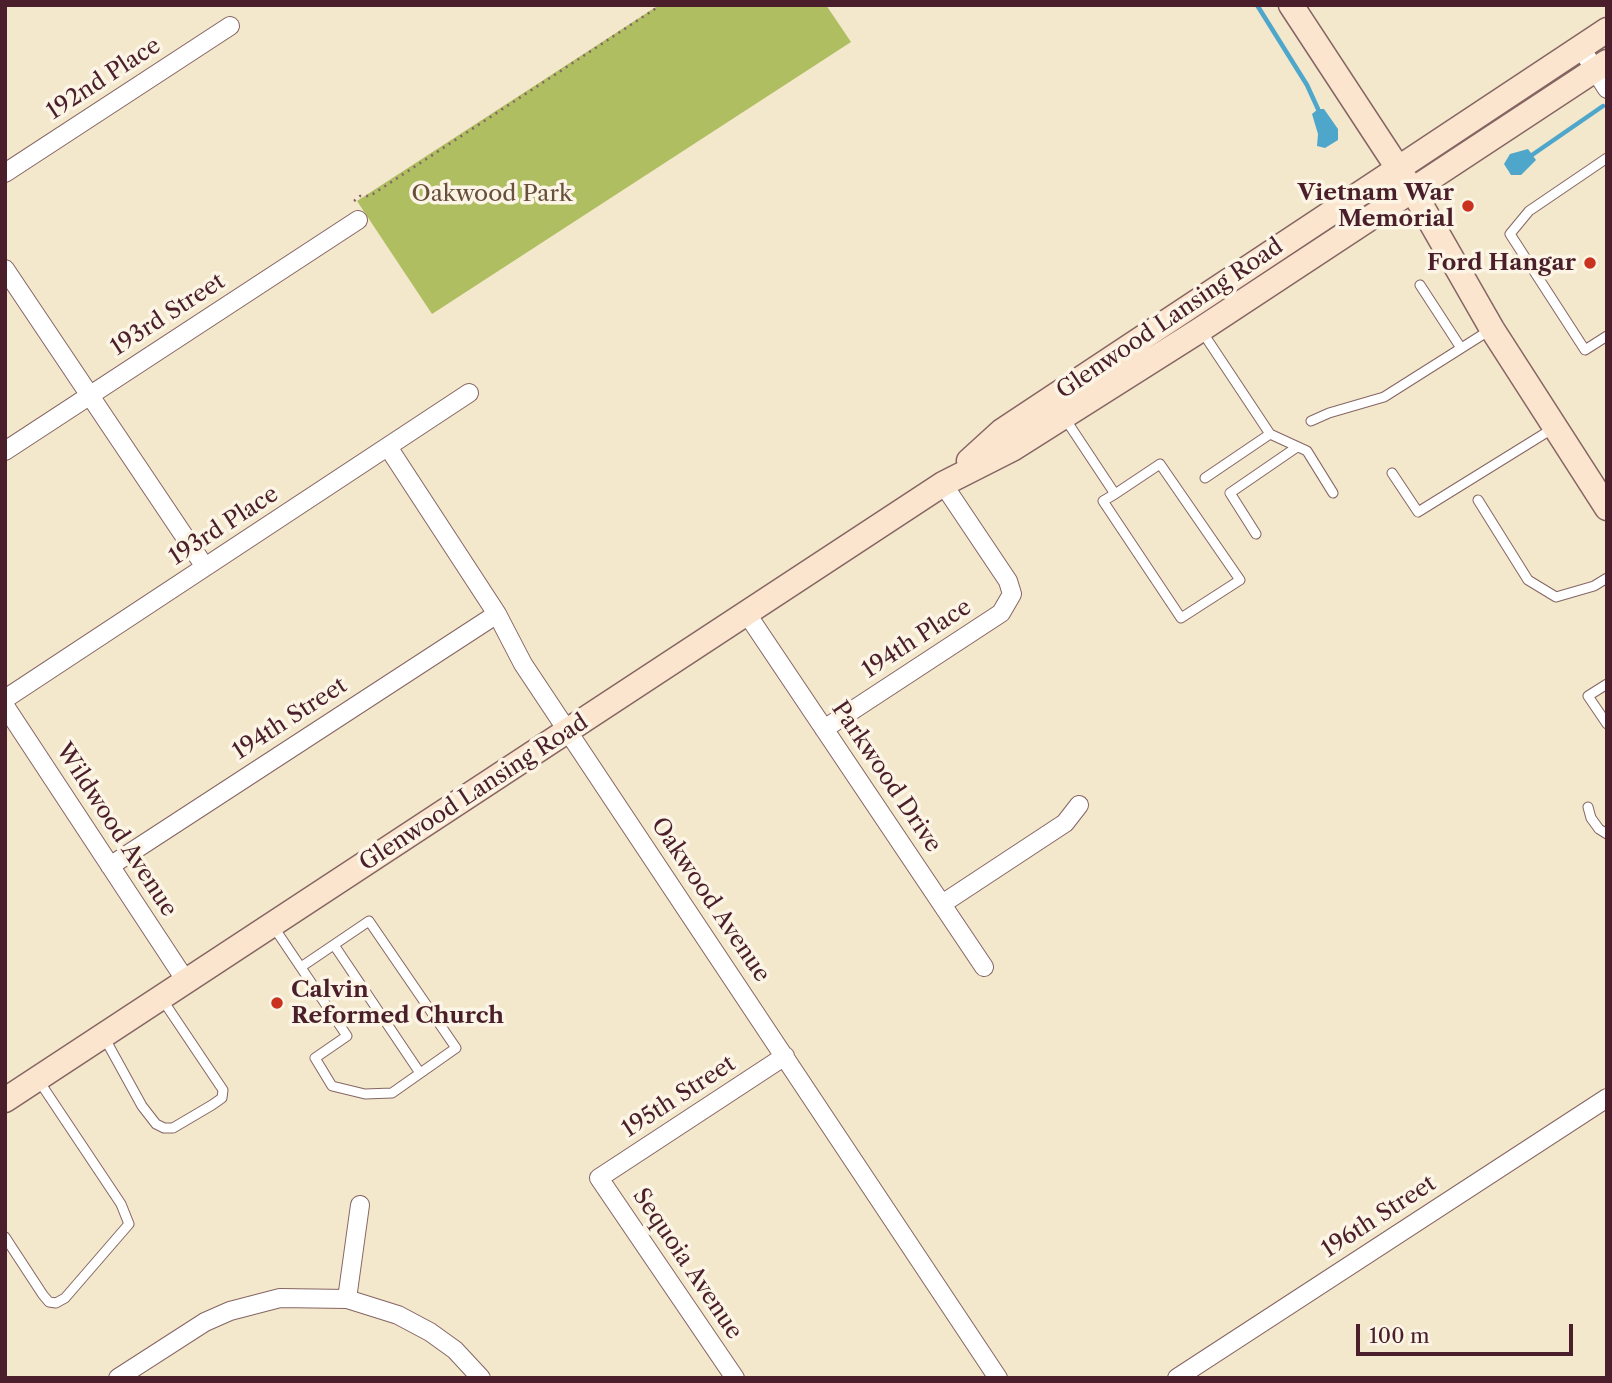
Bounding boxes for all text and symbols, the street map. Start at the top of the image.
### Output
street label: 192nd Place [42,32,166,126]
place label: Vietnam War Memorial [1297,179,1454,233]
park label: Oakwood Park [412,180,572,208]
marker: Vietnam War Memorial [1460,198,1476,214]
street label: Glenwood Lansing Road [1052,233,1288,405]
place label: Ford Hangar [1427,249,1576,277]
marker: Ford Hangar [1582,255,1598,271]
street label: 193rd Street [106,268,230,362]
street label: 193rd Place [164,481,284,571]
street label: 194th Place [857,594,977,684]
street label: 194th Street [228,672,352,766]
street label: Parkwood Drive [825,696,947,858]
street label: Glenwood Lansing Road [355,709,593,877]
street label: Wildwood Avenue [50,738,182,922]
street label: Oakwood Avenue [645,812,775,988]
place label: Calvin Reformed Church [291,976,504,1030]
marker: Calvin Reformed Church [269,995,285,1011]
street label: 195th Street [617,1050,741,1144]
street label: 196th Street [1317,1170,1441,1264]
street label: Sequoia Avenue [626,1183,748,1345]
scale bar [1360,1310,1577,1354]
text: 100 m [1369,1323,1430,1348]

